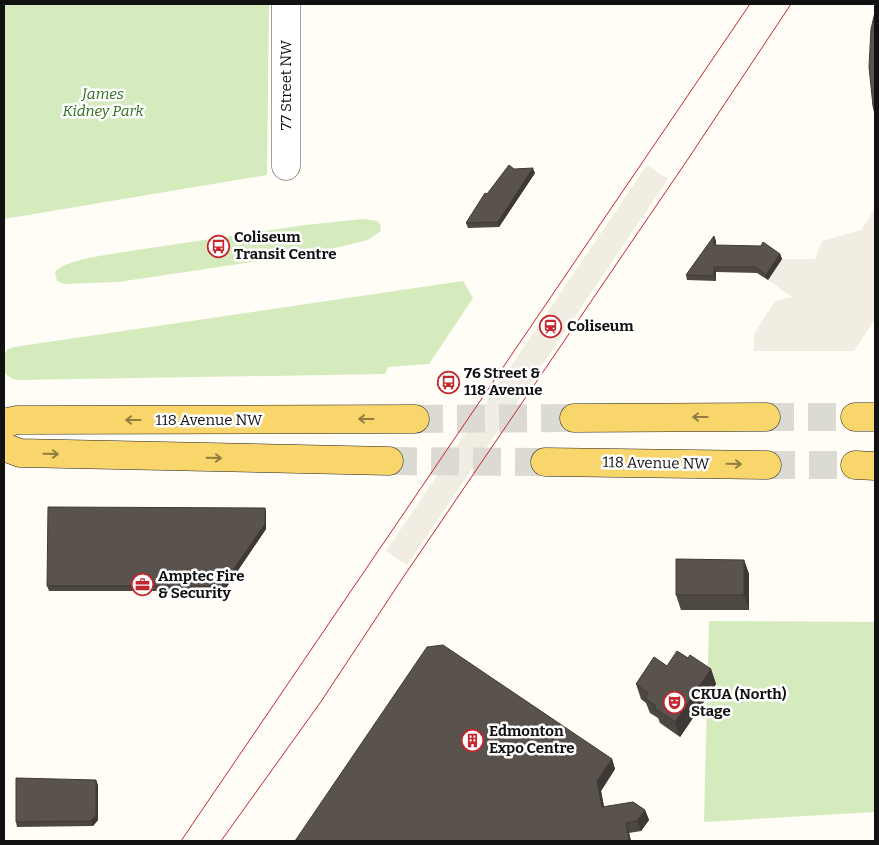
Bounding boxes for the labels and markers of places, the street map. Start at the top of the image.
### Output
place label: Coliseum Transit Centre [234,228,337,263]
bus stop icon: Coliseum Transit Centre [206,234,230,258]
station icon: Coliseum [539,314,563,338]
place label: Coliseum [567,317,634,335]
place label: 76 Street & 118 Avenue [464,364,542,399]
bus stop icon: 76 Street & 118 Avenue [436,370,460,394]
place label: Amptec Fire & Security [158,567,244,602]
office icon: Amptec Fire & Security [130,573,154,597]
place label: CKUA (North) Stage [691,685,787,720]
theatre icon: CKUA (North) Stage [663,691,687,715]
place label: Edmonton Expo Centre [489,722,575,757]
building icon: Edmonton Expo Centre [461,728,485,752]

